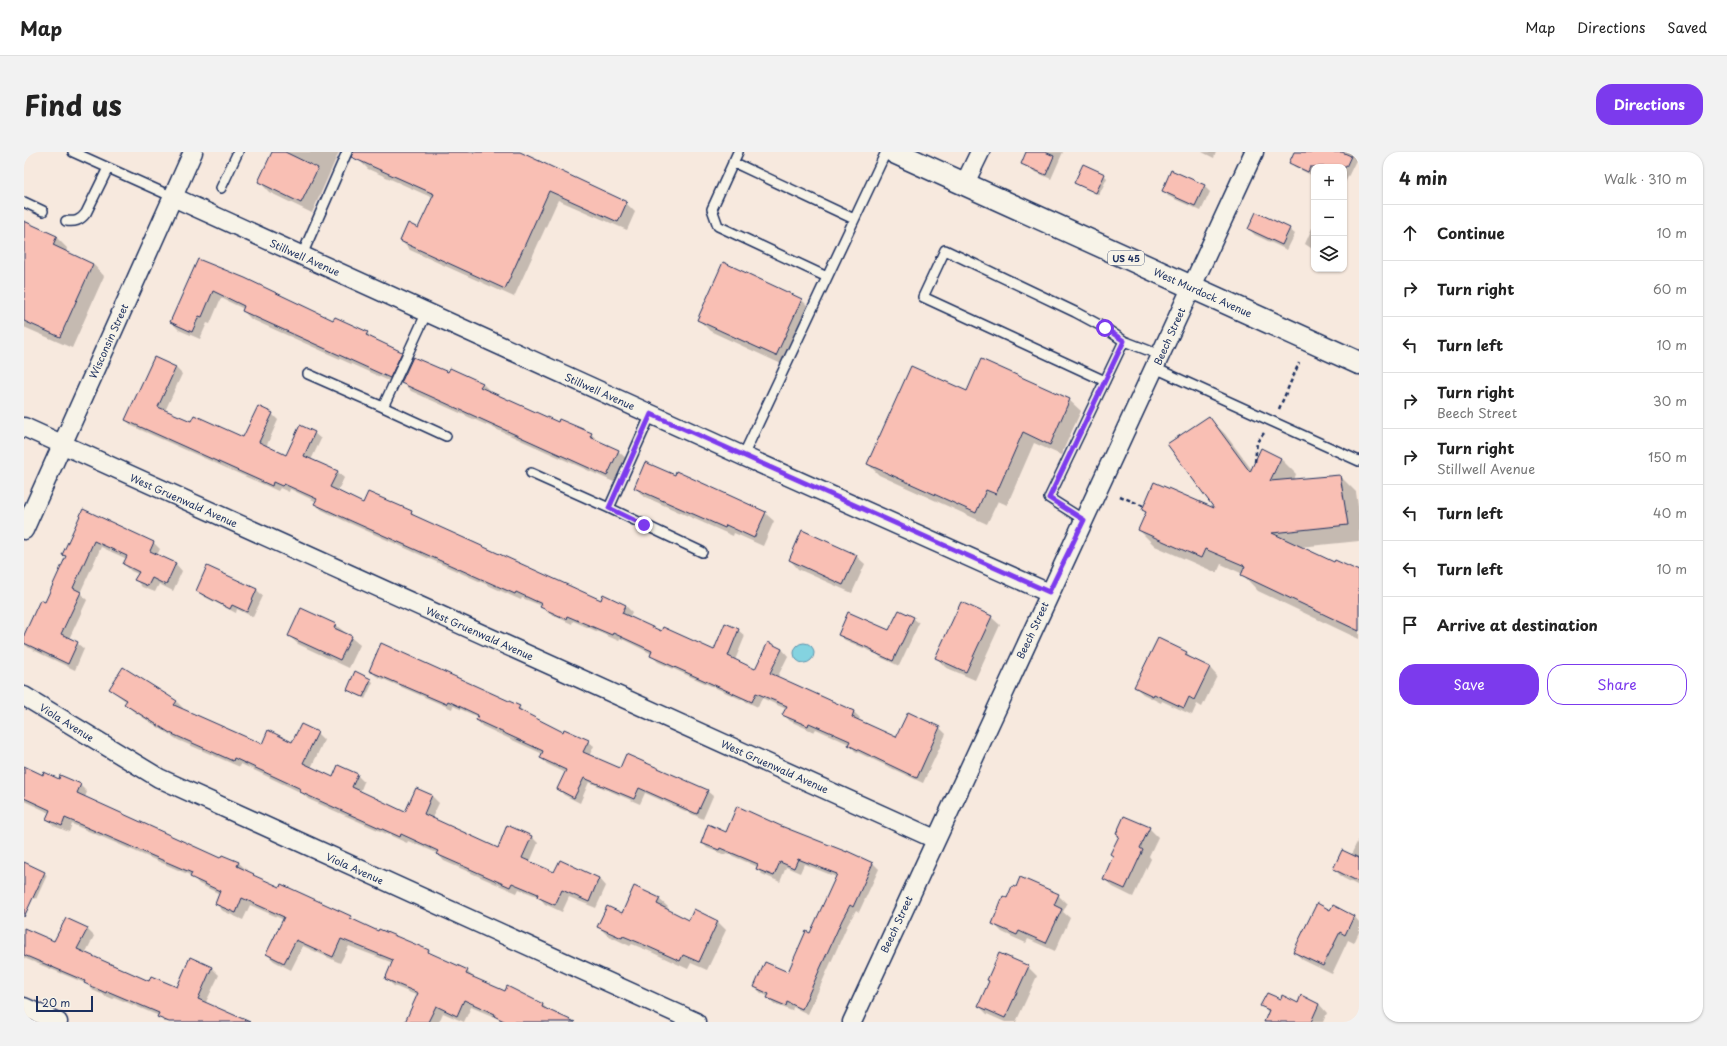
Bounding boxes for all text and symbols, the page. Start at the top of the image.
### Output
text: Map [20,14,62,42]
text: Map [1525,17,1555,38]
text: Directions [1577,17,1645,38]
text: Saved [1667,17,1707,38]
text: Find us [24,83,122,126]
button: Directions [1596,84,1703,125]
map controls [1311,164,1347,272]
button: + [1311,164,1347,200]
text: 4 min [1399,165,1447,191]
text: Walk · 310 m [1604,169,1687,188]
button: − [1311,200,1347,236]
text: Continue [1437,221,1505,244]
icon: ahead [1399,222,1421,244]
text: 10 m [1657,223,1687,242]
street label: Stillwell Avenue [267,235,343,279]
button: layers [1311,236,1347,272]
road number: US 45 [1108,251,1144,265]
street label: West Murdock Avenue [1151,264,1255,321]
text: Turn right [1437,277,1514,300]
icon: right [1399,278,1421,300]
text: 60 m [1653,279,1687,298]
street label: Wisconsin Street [85,301,131,381]
street label: Beech Street [1150,305,1188,367]
route start [1096,319,1114,337]
text: Turn left [1437,333,1503,356]
icon: left [1399,334,1421,356]
text: 10 m [1657,335,1687,354]
street label: Stillwell Avenue [562,369,638,413]
text: Turn right [1437,380,1514,403]
icon: right [1399,390,1421,412]
text: 30 m [1653,391,1687,410]
text: Beech Street [1437,403,1517,422]
text: Turn right [1437,436,1514,459]
icon: right [1399,446,1421,468]
text: 150 m [1648,447,1687,466]
text: Stillwell Avenue [1437,459,1535,478]
street label: West Gruenwald Avenue [128,469,241,531]
text: Turn left [1437,501,1503,524]
icon: left [1399,502,1421,524]
text: 40 m [1653,503,1687,522]
route end [635,516,653,534]
text: Turn left [1437,557,1503,580]
icon: left [1399,558,1421,580]
text: 10 m [1657,559,1687,578]
street label: Beech Street [1012,599,1052,661]
street label: West Gruenwald Avenue [424,602,537,664]
text: Arrive at destination [1437,613,1598,636]
icon: arrive [1399,614,1421,636]
button: Save [1399,664,1539,705]
button: Share [1547,664,1687,705]
street label: Viola Avenue [37,699,97,745]
street label: West Gruenwald Avenue [719,735,832,797]
street label: Viola Avenue [324,849,386,887]
street label: Beech Street [876,893,916,955]
scale bar [36,994,93,1013]
text: 20 m [42,994,70,1011]

